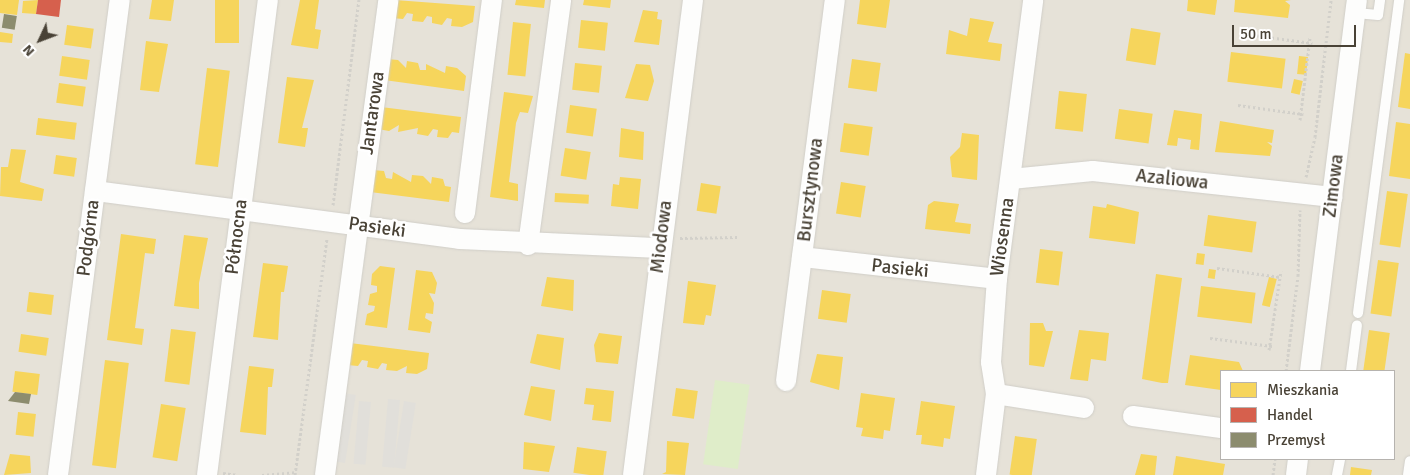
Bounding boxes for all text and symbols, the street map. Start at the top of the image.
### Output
north arrow [15,15,65,65]
scale bar [1235,15,1359,47]
text: 50 m [1240,25,1271,43]
text: N [19,41,38,60]
street label: Jantarowa [356,70,390,156]
street label: Bursztynowa [793,137,829,243]
street label: Zimowa [1319,153,1349,219]
street label: Azaliowa [1134,165,1210,195]
street label: Wiosenna [986,196,1020,278]
street label: Podgórna [73,198,105,278]
street label: Północna [221,198,253,276]
street label: Miodowa [646,199,678,275]
street label: Pasieki [347,213,407,243]
street label: Pasieki [870,255,930,283]
legend [1220,370,1395,460]
text: Mieszkania [1267,381,1339,399]
text: Handel [1267,406,1313,424]
text: Przemysł [1267,431,1325,449]

